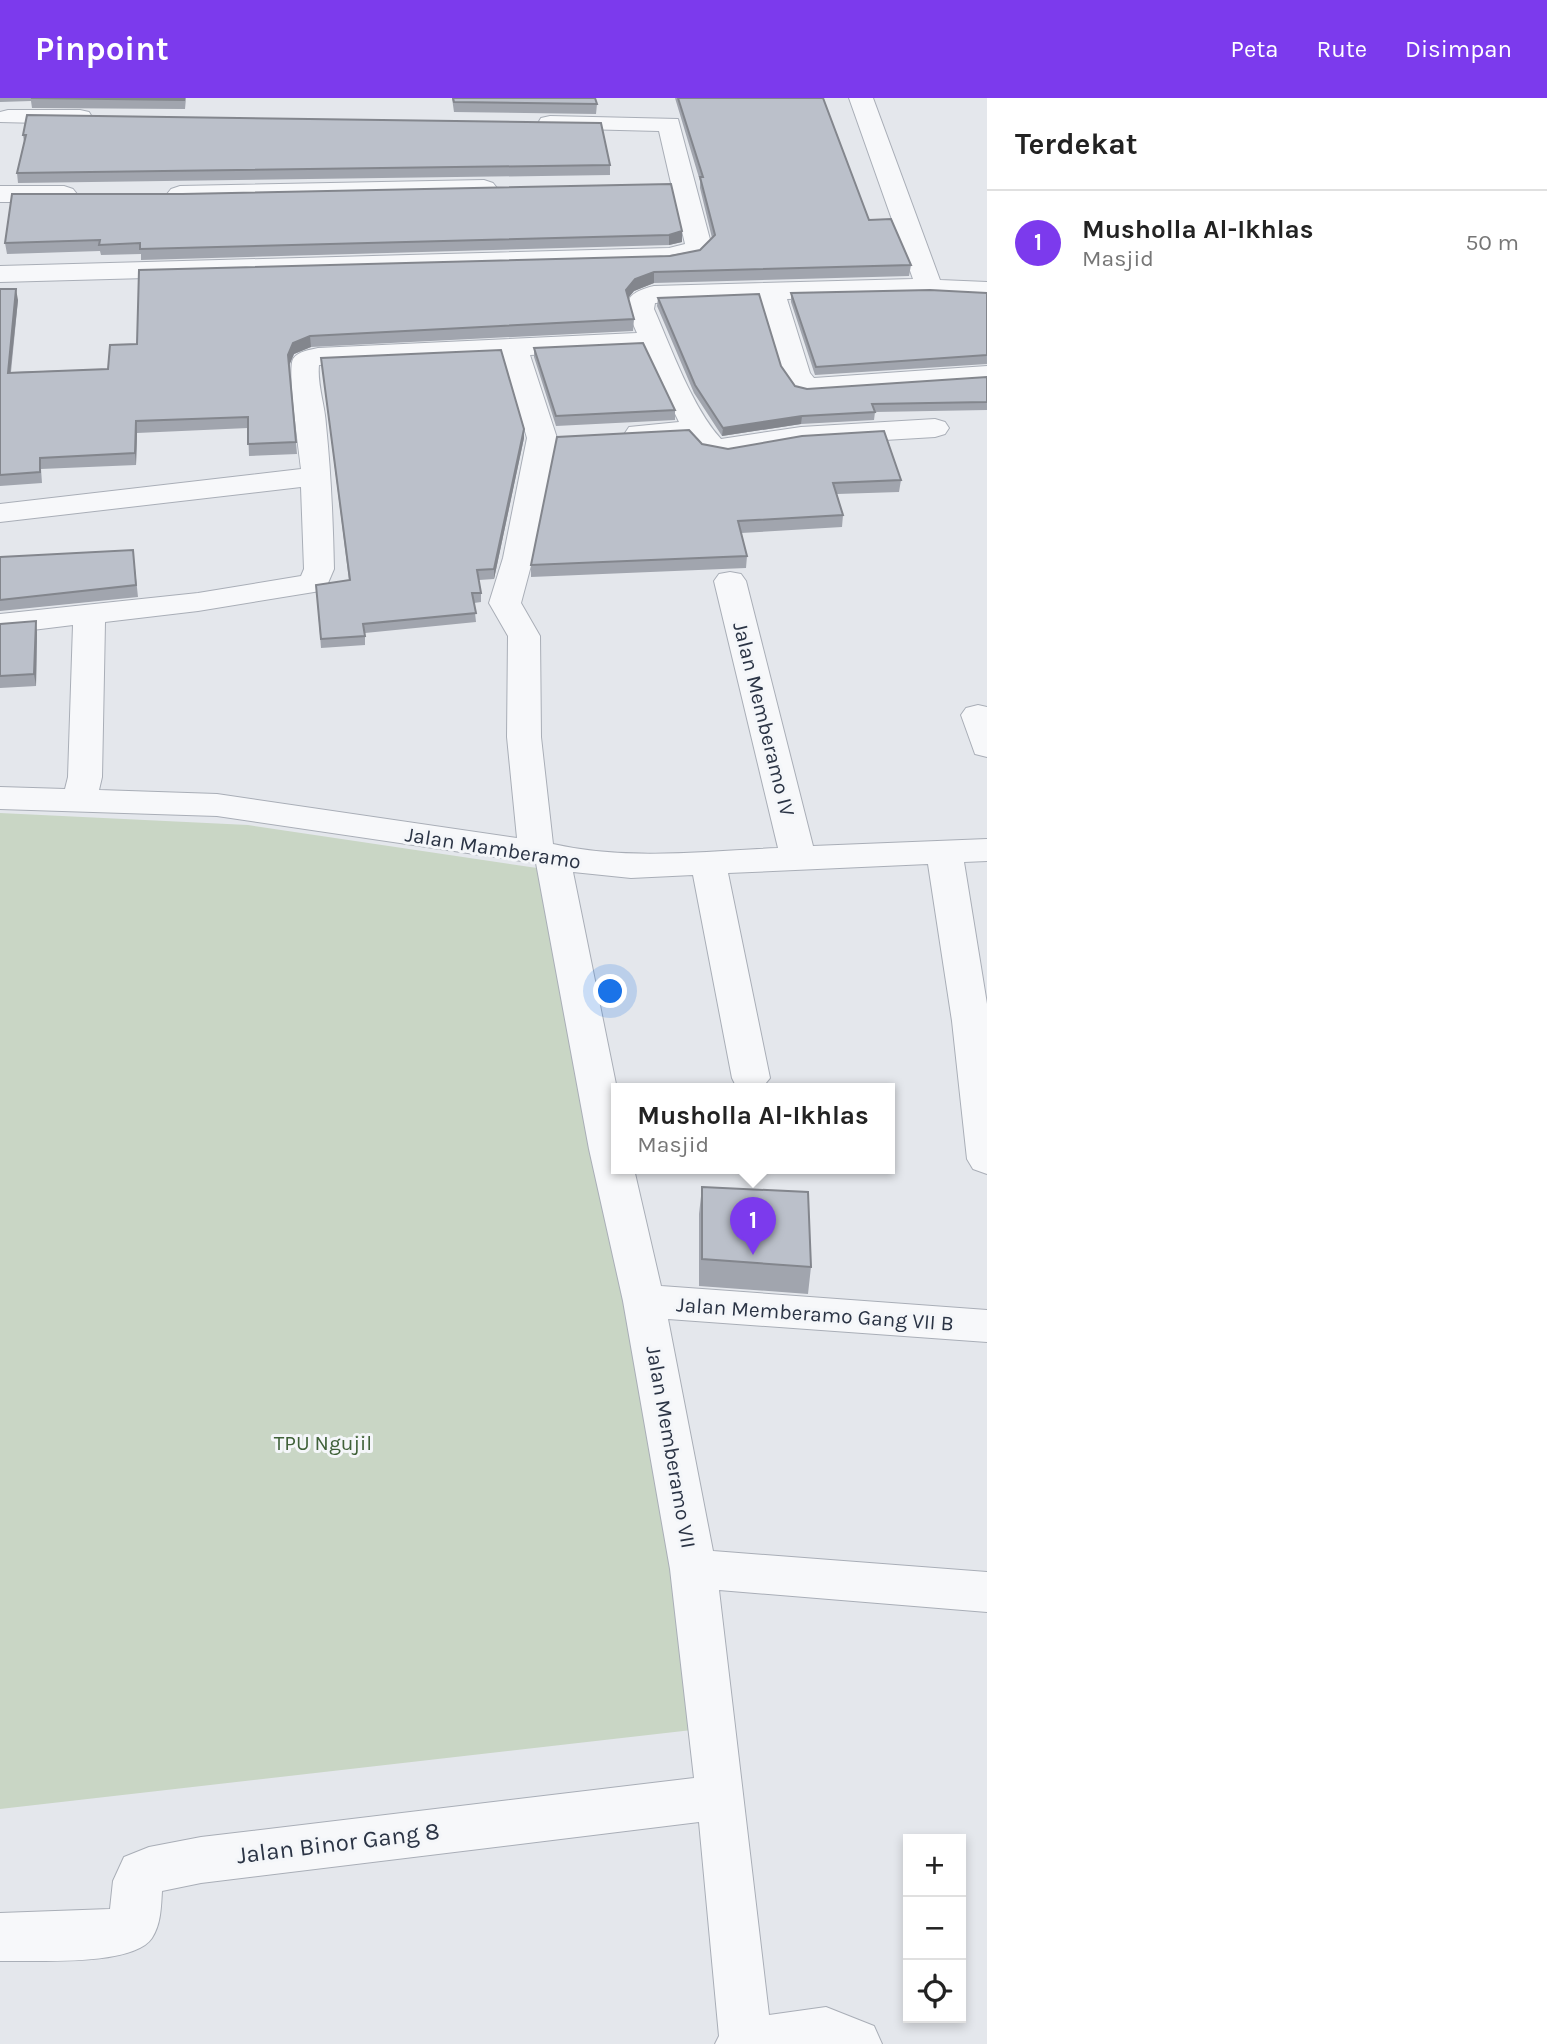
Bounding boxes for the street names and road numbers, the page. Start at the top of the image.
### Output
street label: Jalan Memberamo IV [728,619,800,819]
street label: Jalan Mamberamo [403,822,583,874]
street label: Jalan Memberamo Gang VII B [675,1292,955,1336]
street label: Jalan Memberamo VII [641,1344,701,1550]
street label: Jalan Binor Gang 8 [235,1817,441,1869]

